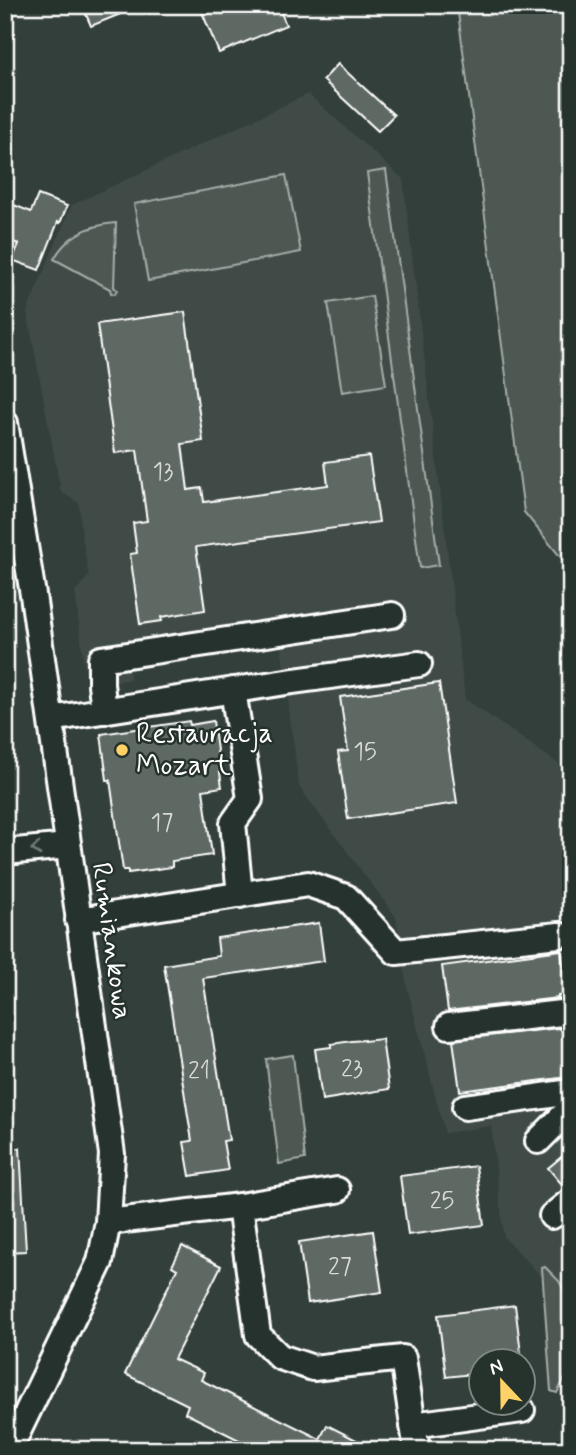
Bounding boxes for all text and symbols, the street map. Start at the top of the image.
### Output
house number: 13 [153,457,173,488]
place label: Restauracja Mozart [136,716,273,785]
house number: 15 [353,737,377,768]
marker: Restauracja Mozart [114,742,130,758]
house number: 17 [151,808,173,839]
one-way arrow [31,841,42,856]
street label: Rumiankowa [82,860,140,1022]
house number: 23 [341,1054,363,1085]
house number: 21 [188,1056,210,1087]
house number: 25 [430,1186,454,1217]
house number: 27 [328,1252,352,1283]
north arrow [468,1346,538,1416]
text: N [486,1354,507,1382]

